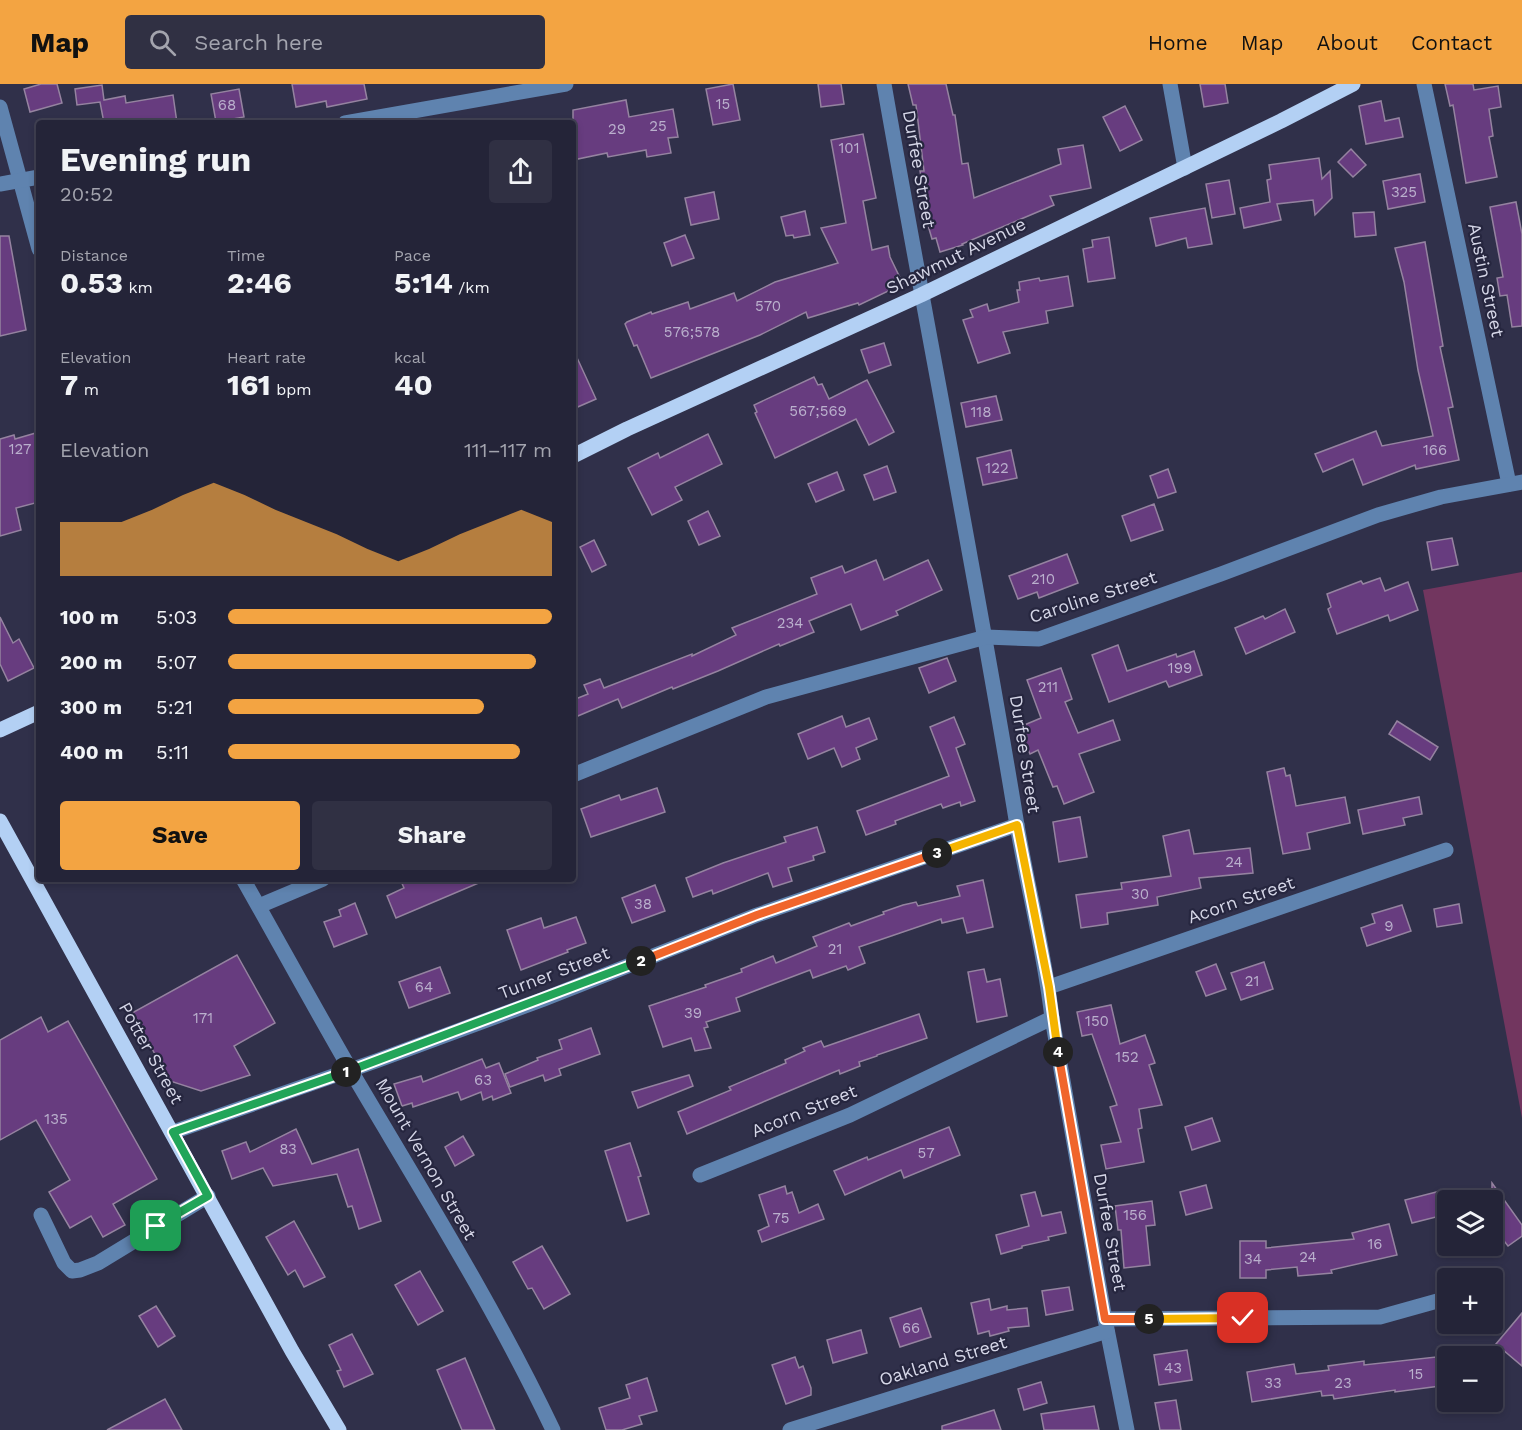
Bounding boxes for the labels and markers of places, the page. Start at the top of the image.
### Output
pin: 3 [922,838,952,868]
pin: 2 [626,946,656,976]
pin: 4 [1043,1037,1073,1067]
pin: 1 [331,1057,361,1087]
pin [130,1200,181,1251]
pin [1217,1292,1268,1343]
pin: 5 [1134,1304,1164,1334]

